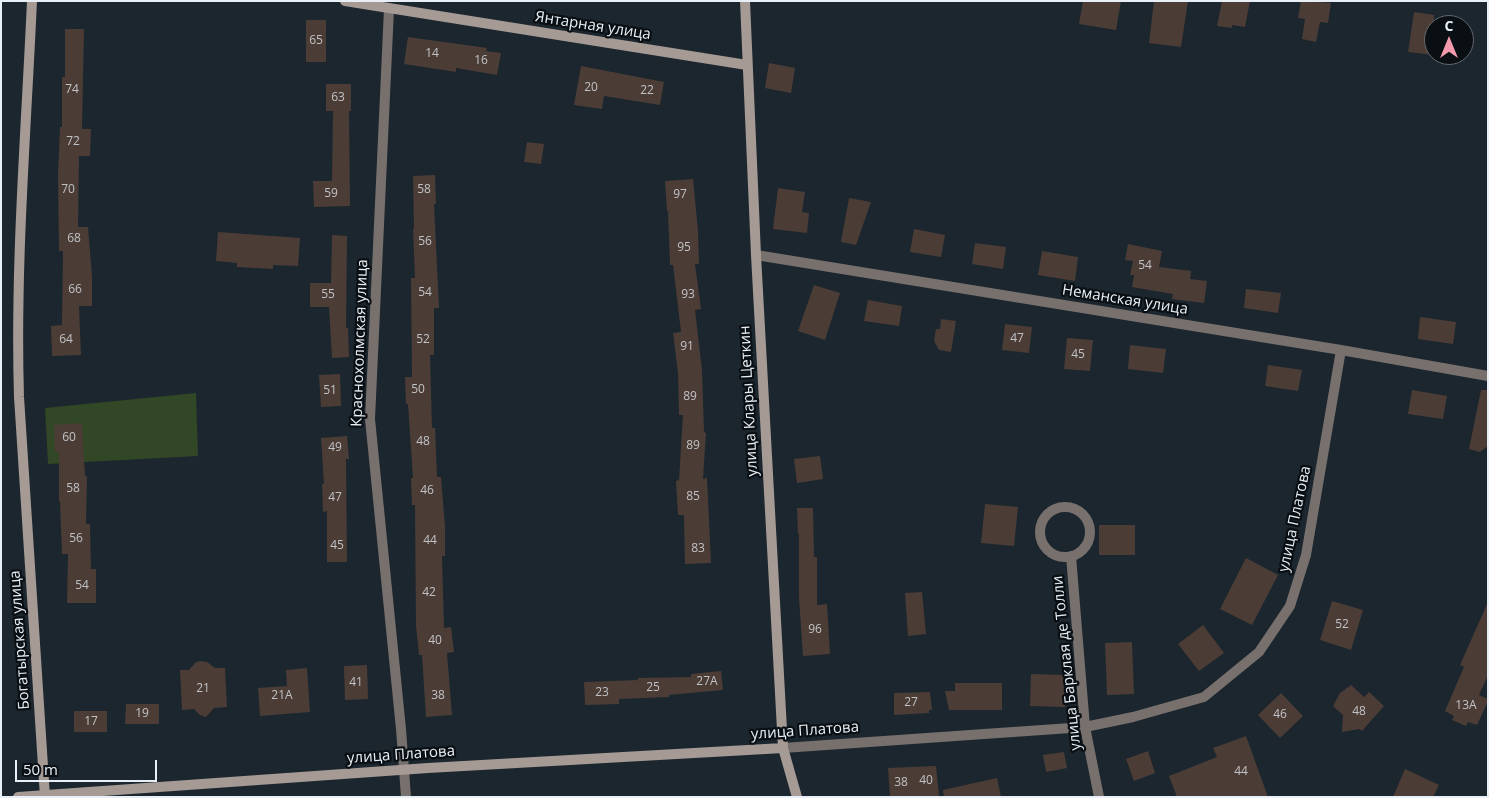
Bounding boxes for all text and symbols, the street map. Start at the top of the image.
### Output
street label: Янтарная улица [534,8,652,44]
north arrow [1424,15,1474,65]
text: С [1445,16,1453,35]
house number: 65 [309,34,323,48]
house number: 14 [425,47,439,61]
house number: 16 [474,54,488,68]
house number: 20 [584,81,598,95]
house number: 74 [65,83,79,97]
house number: 22 [640,84,654,98]
house number: 63 [331,91,345,105]
house number: 72 [66,135,80,149]
house number: 70 [61,183,75,197]
house number: 58 [417,183,431,197]
house number: 59 [324,187,338,201]
house number: 97 [673,188,687,202]
house number: 68 [67,232,81,246]
house number: 56 [418,235,432,249]
house number: 95 [677,241,691,255]
street label: Краснохолмская улица [348,259,372,427]
house number: 54 [1138,259,1152,273]
street label: Неманская улица [1061,281,1189,319]
house number: 66 [68,283,82,297]
house number: 54 [418,286,432,300]
house number: 55 [321,288,335,302]
house number: 93 [681,288,695,302]
street label: улица Клары Цеткин [736,325,762,477]
house number: 47 [1010,332,1024,346]
house number: 64 [59,333,73,347]
house number: 52 [416,333,430,347]
house number: 91 [680,340,694,354]
house number: 45 [1071,348,1085,362]
house number: 50 [411,383,425,397]
house number: 51 [323,384,337,398]
house number: 89 [683,390,697,404]
house number: 60 [62,431,76,445]
house number: 48 [416,435,430,449]
house number: 89 [686,439,700,453]
house number: 49 [328,441,342,455]
street label: улица Платова [1275,464,1315,574]
house number: 58 [66,482,80,496]
house number: 46 [420,484,434,498]
house number: 85 [686,490,700,504]
house number: 47 [328,491,342,505]
house number: 56 [69,532,83,546]
house number: 44 [423,534,437,548]
house number: 45 [330,539,344,553]
house number: 83 [691,542,705,556]
street label: Богатырская улица [6,570,34,710]
street label: улица Барклая де Толли [1049,575,1085,751]
house number: 54 [75,579,89,593]
house number: 42 [422,586,436,600]
house number: 52 [1335,618,1349,632]
house number: 96 [808,623,822,637]
house number: 40 [428,634,442,648]
house number: 27А [696,675,718,689]
house number: 41 [349,676,363,690]
house number: 25 [646,681,660,695]
house number: 21 [196,682,210,696]
house number: 23 [595,686,609,700]
house number: 21А [271,689,293,703]
house number: 38 [431,689,445,703]
house number: 27 [904,696,918,710]
house number: 13А [1455,699,1477,713]
house number: 48 [1352,705,1366,719]
house number: 19 [135,707,149,721]
house number: 46 [1273,708,1287,722]
house number: 17 [84,715,98,729]
street label: улица Платова [750,718,860,744]
street label: улица Платова [346,742,456,768]
scale bar [18,750,160,782]
text: 50 m [23,759,58,779]
house number: 44 [1234,765,1248,779]
house number: 40 [919,774,933,788]
house number: 38 [894,776,908,790]

